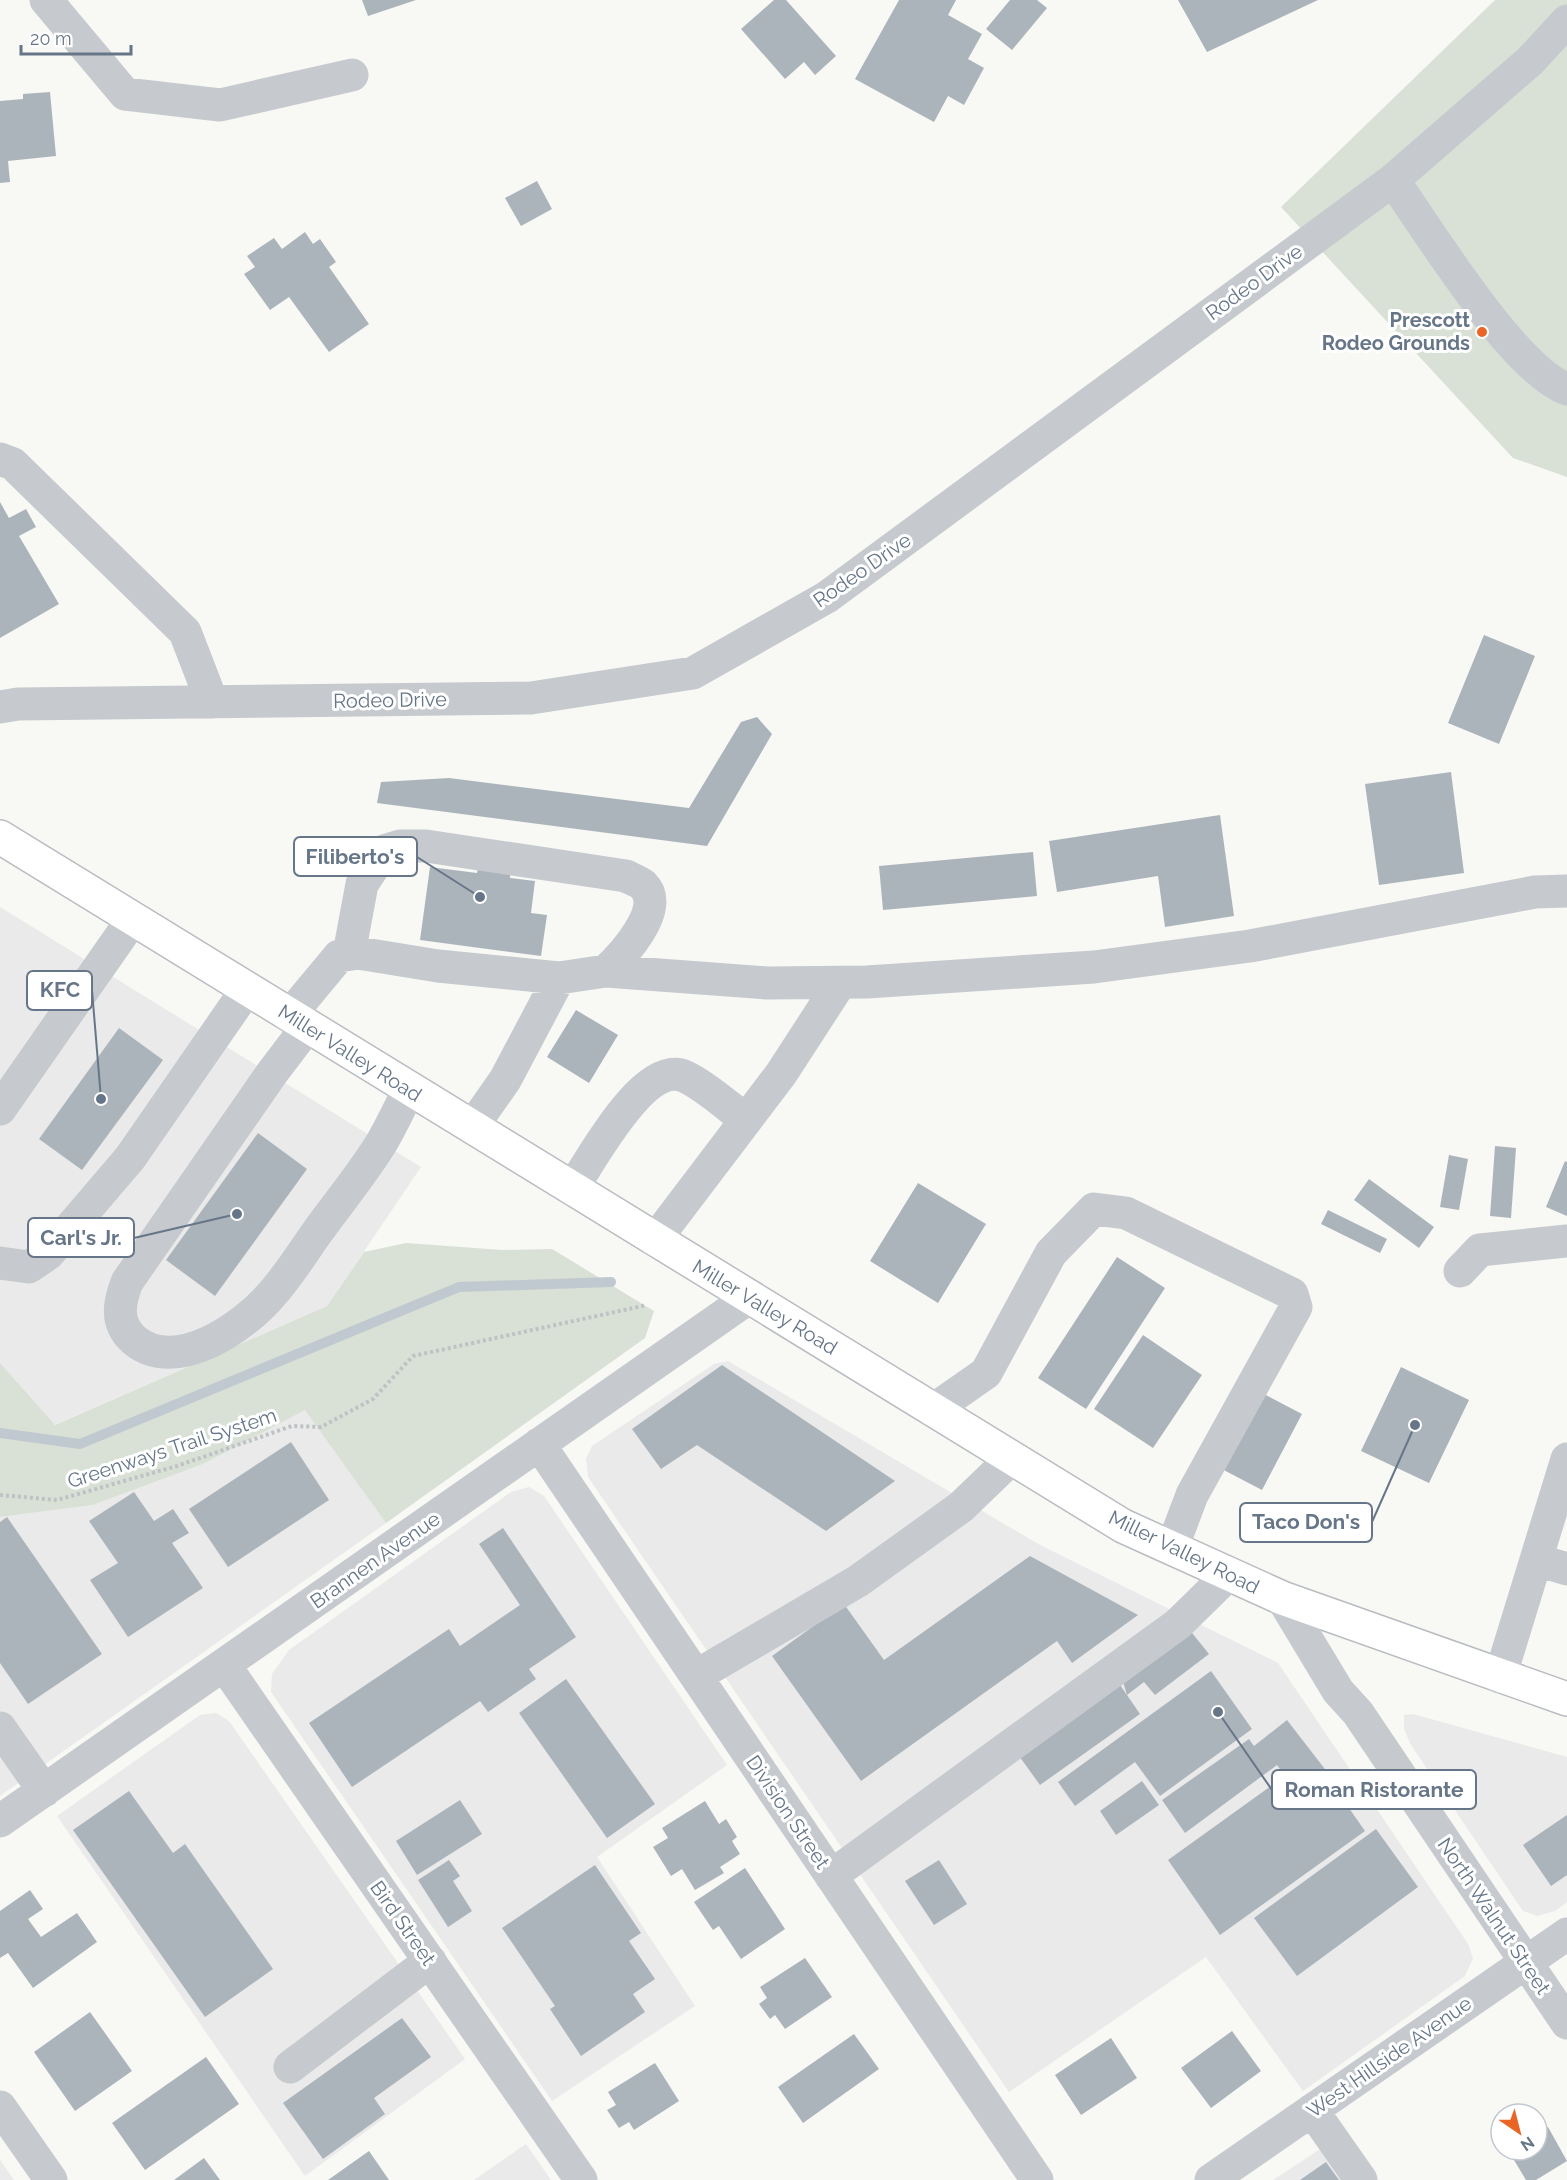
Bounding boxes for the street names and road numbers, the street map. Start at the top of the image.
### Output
street label: Rodeo Drive [1201,239,1307,325]
street label: Rodeo Drive [809,527,916,612]
street label: Rodeo Drive [333,687,447,713]
street label: Miller Valley Road [274,999,426,1107]
street label: Miller Valley Road [688,1254,842,1360]
street label: Greenways Trail System [64,1403,280,1493]
street label: Miller Valley Road [1105,1505,1263,1599]
street label: Brannen Avenue [306,1506,445,1614]
street label: Division Street [741,1751,835,1874]
street label: North Walnut Street [1433,1833,1556,1999]
street label: Bird Street [365,1876,441,1970]
street label: West Hillside Avenue [1302,1991,1476,2123]

